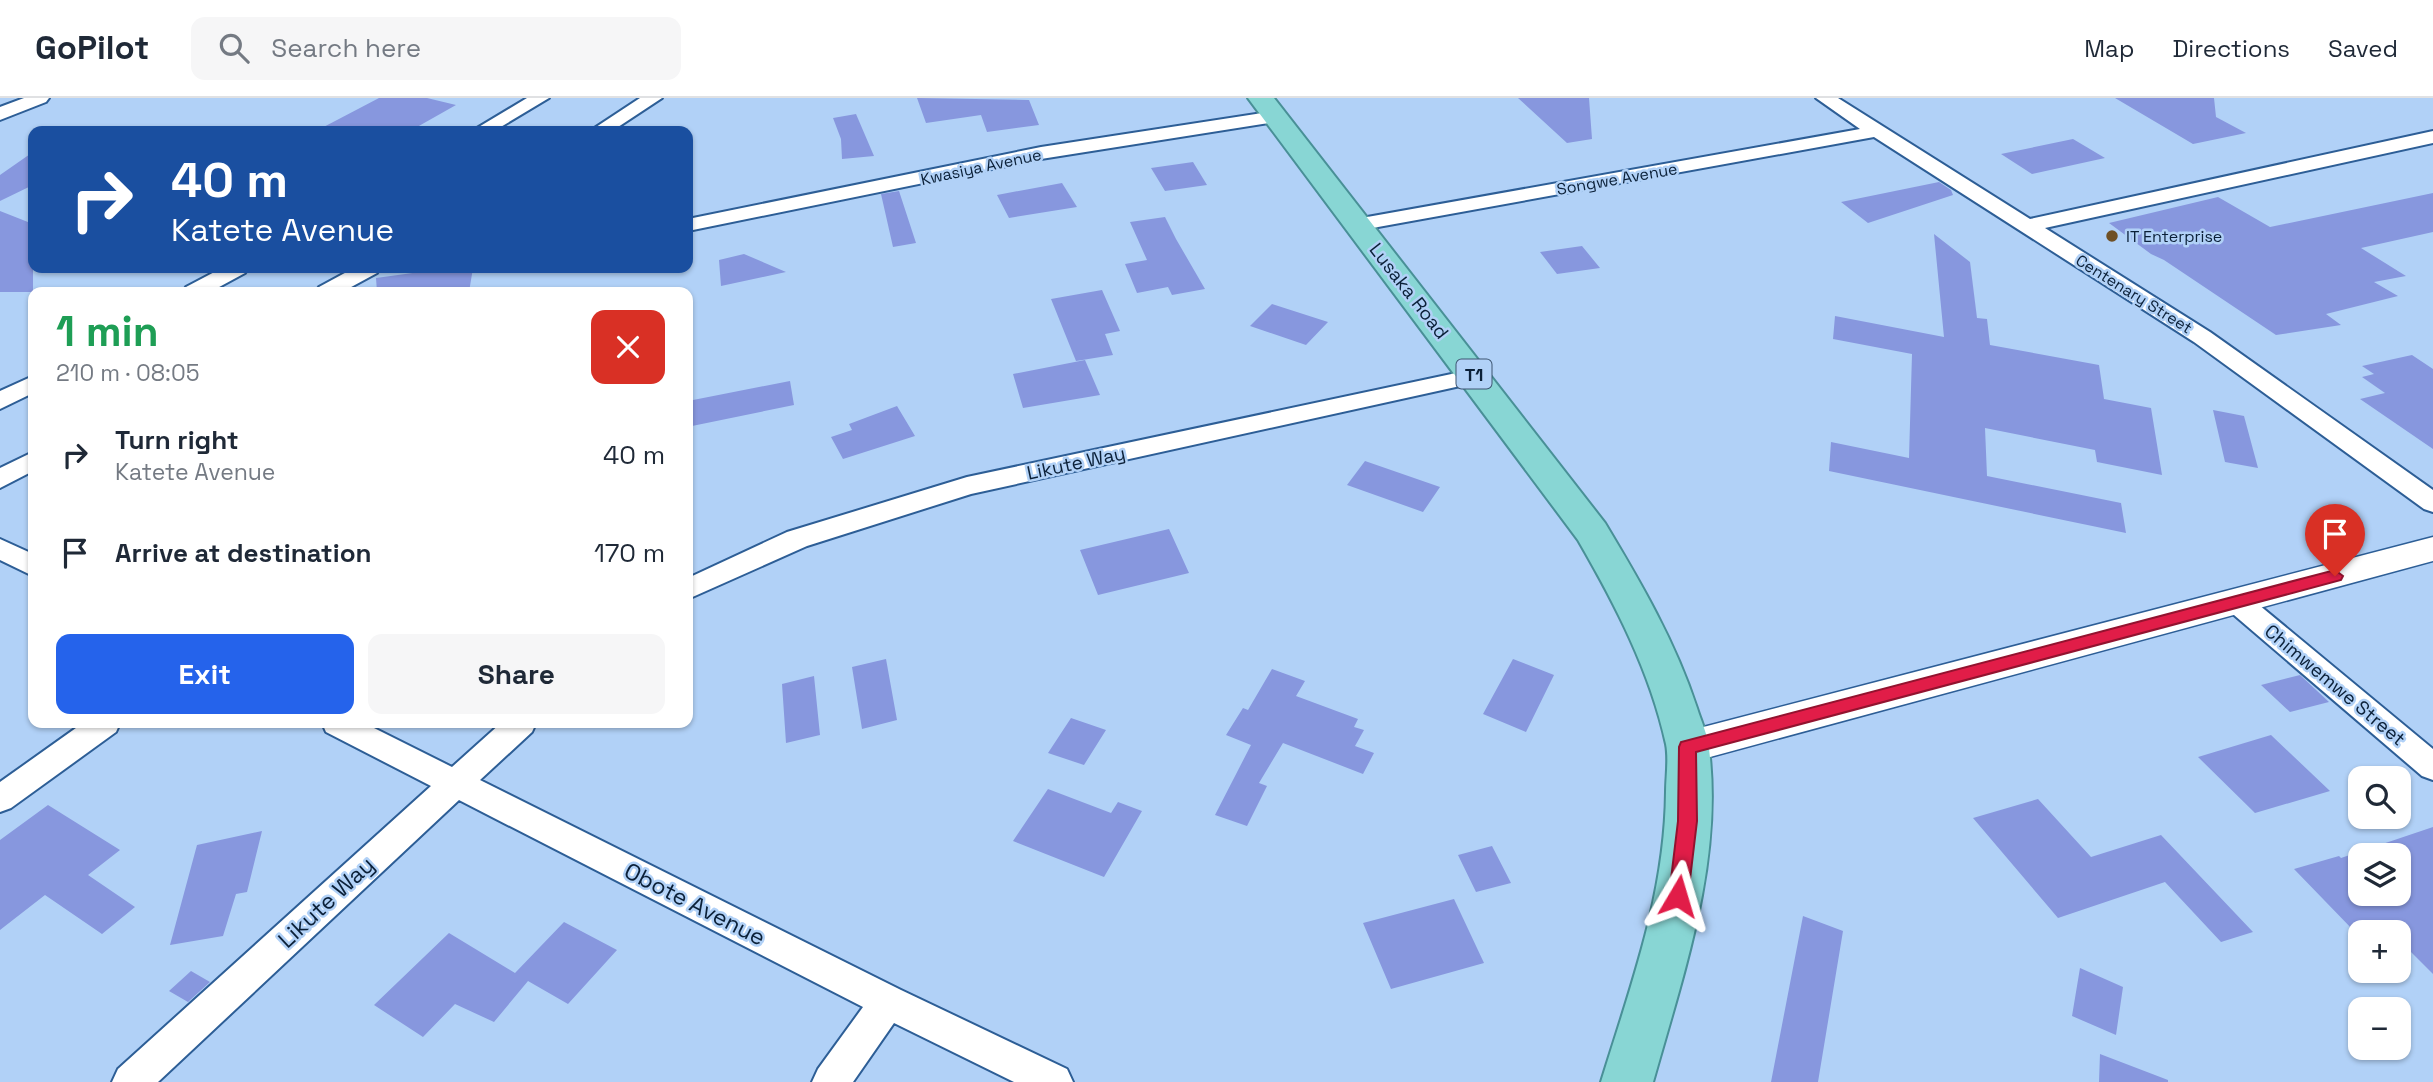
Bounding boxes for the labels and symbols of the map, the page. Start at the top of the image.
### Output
street label: Kwasiya Avenue [919,144,1043,190]
street label: Songwe Avenue [1555,158,1679,200]
place label: IT Enterprise [2126,226,2222,247]
marker: IT Enterprise [2104,228,2120,244]
street label: Lusaka Road [1364,238,1454,344]
street label: Centenary Street [2072,250,2196,338]
road number: T1 [1456,360,1492,388]
street label: Likute Way [1024,440,1128,486]
pin [2305,504,2365,576]
street label: Chimwemwe Street [2259,619,2411,751]
street label: Likute Way [271,850,381,954]
street label: Obote Avenue [619,856,771,952]
position arrow [1641,859,1715,933]

